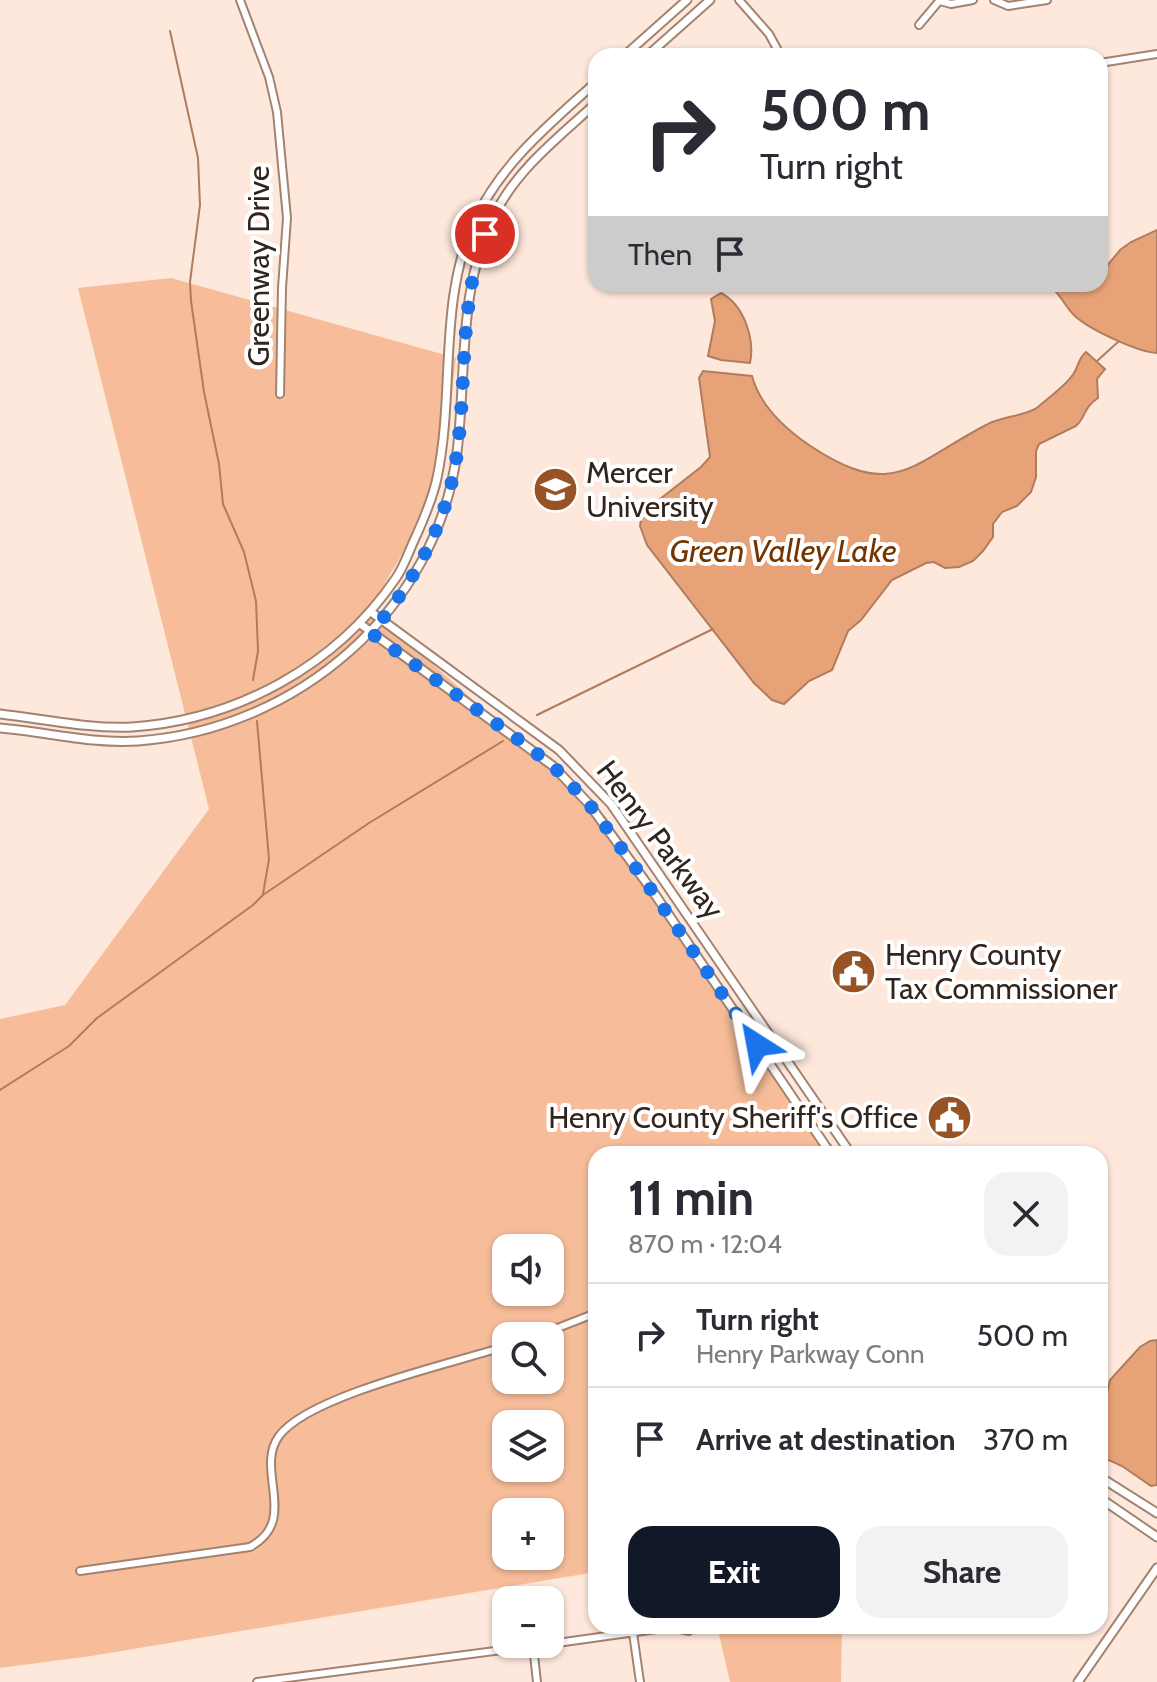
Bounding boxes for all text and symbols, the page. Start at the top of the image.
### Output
text: 500 m [760,76,930,144]
icon: right [628,80,732,184]
text: Turn right [760,144,903,188]
street label: Greenway Drive [240,166,277,366]
pin [451,200,519,268]
icon: arrive [463,212,507,256]
icon: arrive [708,232,752,276]
text: Then [628,236,692,273]
place label: Mercer University [586,454,714,525]
school or university icon: Mercer University [531,466,579,514]
water label: Green Valley Lake [669,531,897,570]
street label: Henry Parkway [589,753,732,926]
place label: Henry County Tax Commissioner [885,936,1118,1007]
public building icon: Henry County Tax Commissioner [830,948,878,996]
position arrow [715,1003,799,1087]
public building icon: Henry County Sheriff's Office [925,1094,973,1142]
place label: Henry County Sheriff's Office [548,1099,918,1136]
text: 11 min [628,1169,754,1227]
button: close [984,1172,1068,1256]
text: 870 m · 12:04 [628,1228,782,1260]
map controls [492,1234,564,1658]
button: sound [492,1234,564,1306]
text: Turn right [696,1301,819,1338]
icon: right [628,1313,672,1357]
text: 500 m [977,1317,1068,1354]
button: search [492,1322,564,1394]
text: Henry Parkway Conn [696,1338,925,1370]
button: layers [492,1410,564,1482]
icon: arrive [628,1417,672,1461]
text: Arrive at destination [696,1421,956,1458]
text: 370 m [983,1421,1068,1458]
button: + [492,1498,564,1570]
button: Exit [628,1526,840,1618]
button: Share [856,1526,1068,1618]
button: − [492,1586,564,1658]

